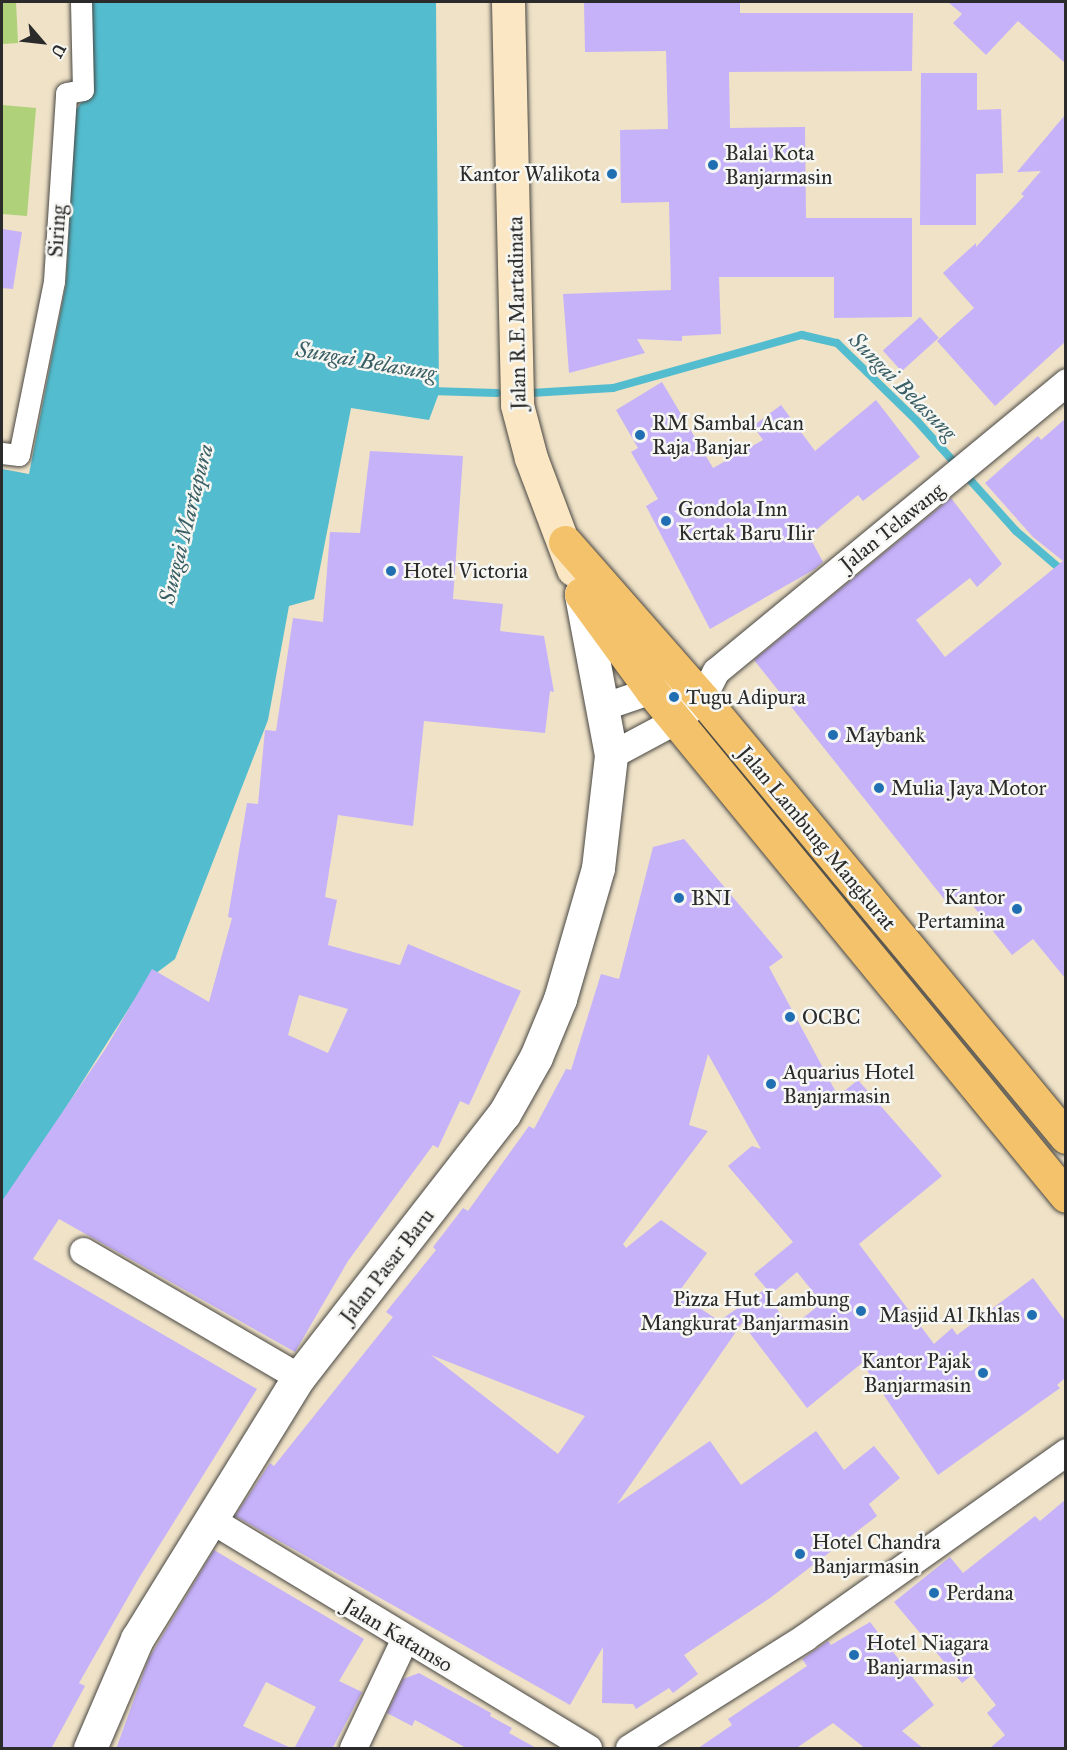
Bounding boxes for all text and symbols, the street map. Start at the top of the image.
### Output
north arrow [12,12,72,72]
text: U [47,41,70,61]
place label: Balai Kota Banjarmasin [725,140,832,190]
marker: Balai Kota Banjarmasin [706,158,720,172]
place label: Kantor Walikota [459,161,600,187]
marker: Kantor Walikota [605,167,619,181]
street label: Siring [43,204,71,258]
street label: Jalan R.E Martadinata [503,216,531,410]
water label: Sungai Belasung [844,327,962,445]
water label: Sungai Belasung [294,336,438,386]
place label: RM Sambal Acan Raja Banjar [652,410,804,460]
marker: RM Sambal Acan Raja Banjar [633,428,647,442]
water label: Sungai Martapura [153,441,219,607]
street label: Jalan Telawang [835,477,949,577]
place label: Gondola Inn Kertak Baru Ilir [678,496,815,546]
marker: Gondola Inn Kertak Baru Ilir [659,514,673,528]
place label: Hotel Victoria [403,558,528,584]
marker: Hotel Victoria [384,564,398,578]
place label: Tugu Adipura [686,684,806,710]
marker: Tugu Adipura [667,690,681,704]
place label: Maybank [845,722,925,748]
marker: Maybank [826,728,840,742]
street label: Jalan Lambung Mangkurat [732,741,902,935]
place label: Mulia Jaya Motor [891,775,1046,801]
marker: Mulia Jaya Motor [872,781,886,795]
place label: Kantor Pertamina [917,884,1005,934]
place label: BNI [691,885,732,911]
marker: BNI [672,891,686,905]
marker: Kantor Pertamina [1010,902,1024,916]
place label: OCBC [802,1004,861,1030]
marker: OCBC [783,1010,797,1024]
place label: Aquarius Hotel Banjarmasin [783,1059,914,1109]
marker: Aquarius Hotel Banjarmasin [764,1077,778,1091]
street label: Jalan Pasar Baru [334,1204,440,1328]
place label: Pizza Hut Lambung Mangkurat Banjarmasin [640,1286,849,1336]
place label: Masjid Al Ikhlas [879,1302,1020,1328]
marker: Pizza Hut Lambung Mangkurat Banjarmasin [854,1304,868,1318]
marker: Masjid Al Ikhlas [1025,1308,1039,1322]
place label: Kantor Pajak Banjarmasin [861,1348,971,1398]
marker: Kantor Pajak Banjarmasin [976,1366,990,1380]
place label: Hotel Chandra Banjarmasin [812,1529,941,1579]
marker: Hotel Chandra Banjarmasin [793,1547,807,1561]
place label: Perdana [946,1580,1014,1606]
marker: Perdana [927,1586,941,1600]
street label: Jalan Katamso [339,1592,457,1678]
place label: Hotel Niagara Banjarmasin [866,1630,989,1680]
marker: Hotel Niagara Banjarmasin [847,1648,861,1662]

